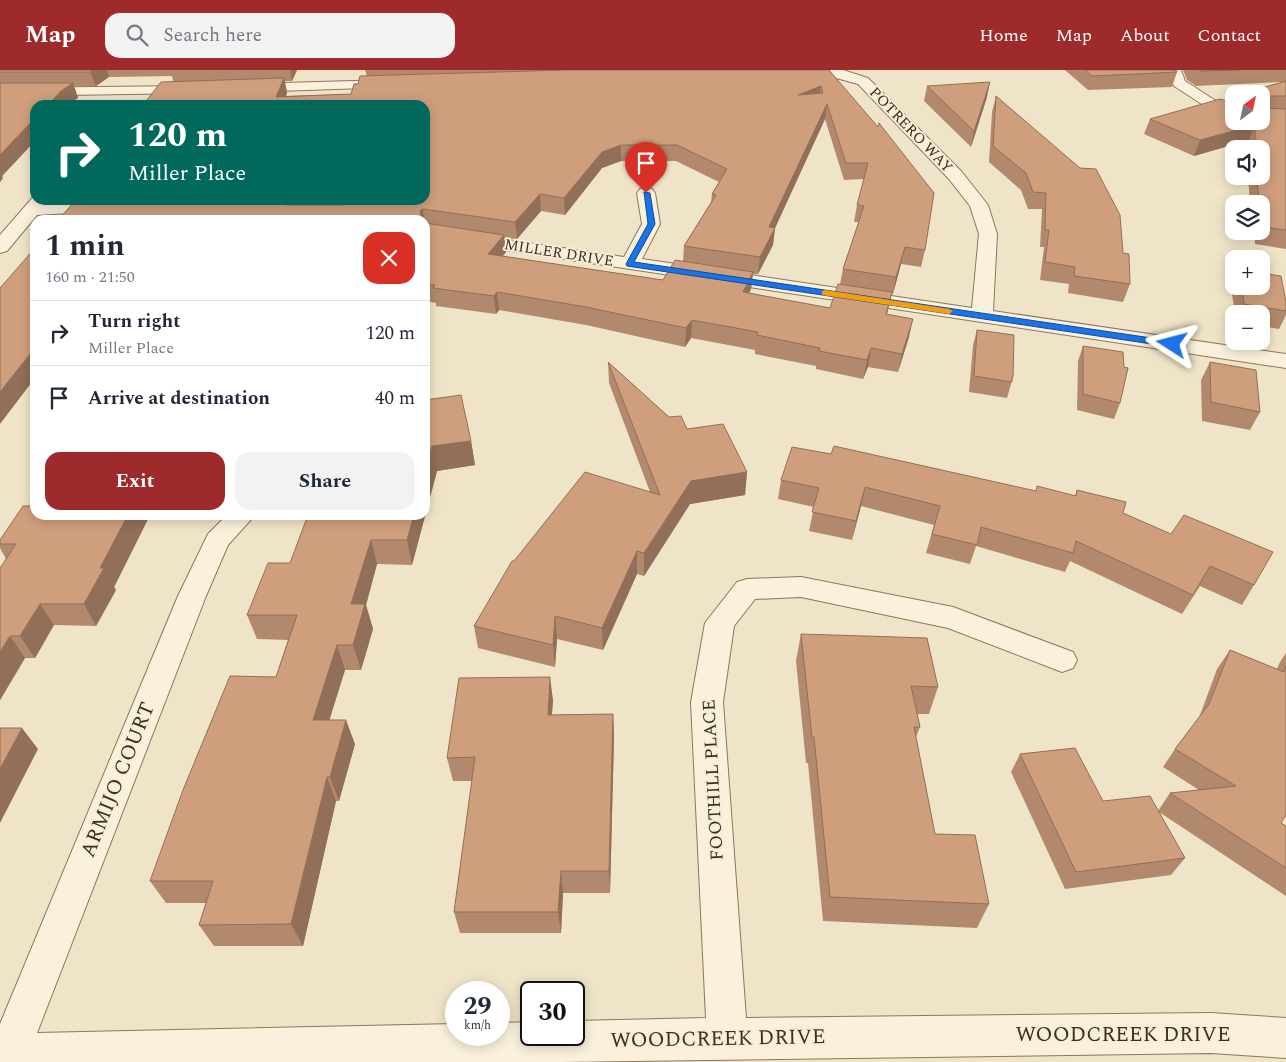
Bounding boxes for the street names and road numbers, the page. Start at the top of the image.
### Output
street label: POTRERO WAY [864,82,958,179]
street label: MILLER DRIVE [503,233,615,273]
street label: ARMIJO COURT [72,697,164,863]
street label: FOOTHILL PLACE [695,699,731,861]
street label: WOODCREEK DRIVE [1015,1019,1231,1051]
street label: WOODCREEK DRIVE [610,1021,826,1057]

